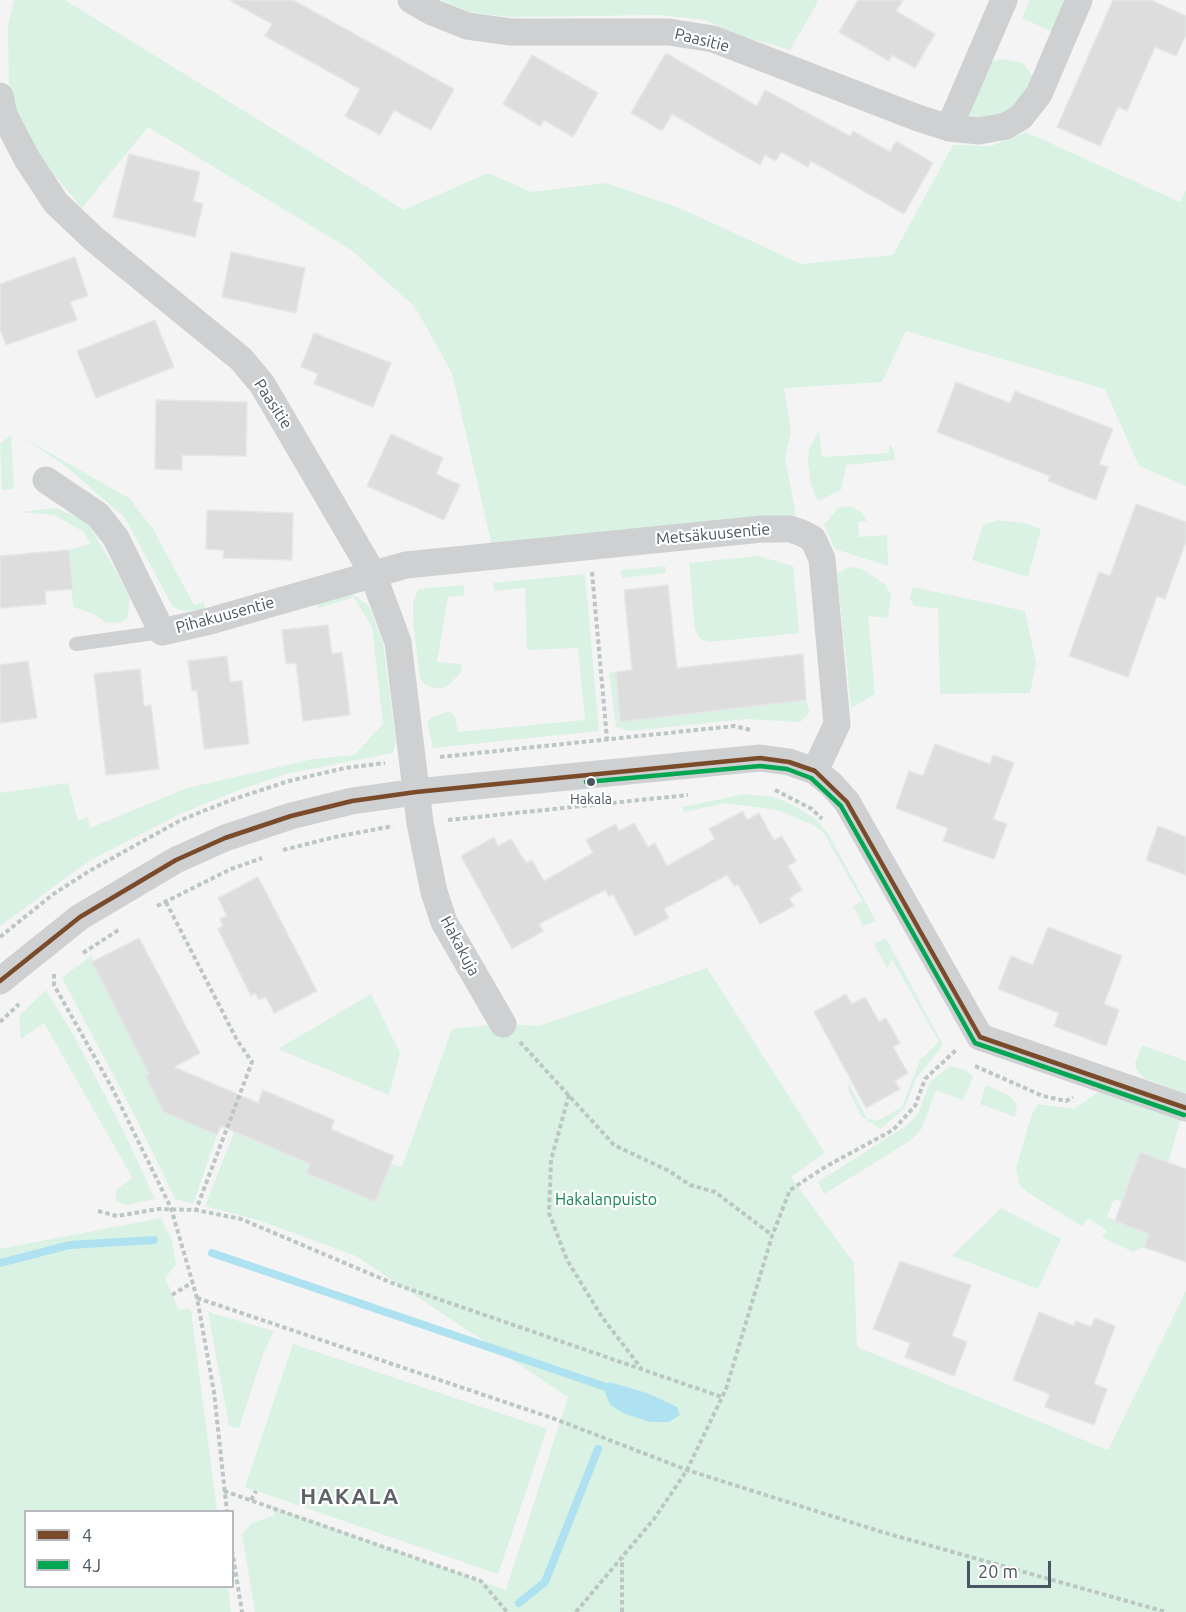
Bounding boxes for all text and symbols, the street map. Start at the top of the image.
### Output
street label: Paasitie [673,24,731,56]
street label: Paasitie [250,375,296,433]
street label: Metsäkuusentie [655,519,771,549]
street label: Pihakuusentie [174,593,276,637]
marker: Hakala [585,776,597,788]
place label: Hakala [570,791,612,807]
street label: Hakakuja [436,913,484,979]
park label: Hakalanpuisto [555,1190,657,1210]
district label: HAKALA [300,1484,400,1510]
legend [24,1510,234,1588]
text: 4 [82,1525,92,1545]
scale bar [970,1549,1054,1587]
text: 4J [82,1555,101,1575]
text: 20 m [978,1561,1018,1581]

